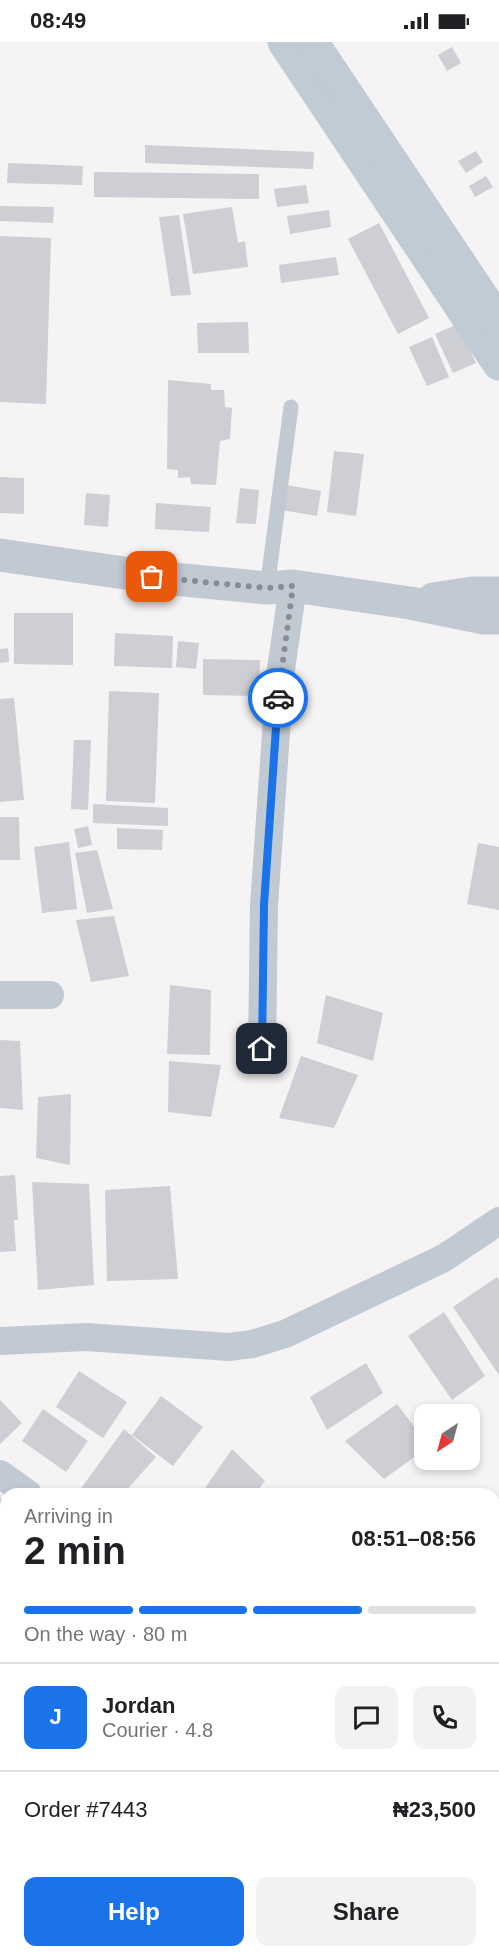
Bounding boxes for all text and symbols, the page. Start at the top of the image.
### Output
text: 08:49 [30,8,86,33]
pin [126,551,177,602]
icon: bag [135,560,168,593]
courier [248,668,308,728]
icon: car [262,682,295,715]
pin [236,1023,287,1074]
icon: home [245,1032,278,1065]
north arrow [414,1404,480,1470]
map controls [414,1404,480,1470]
text: Arriving in [24,1505,113,1527]
text: 08:51–08:56 [351,1526,476,1551]
text: 2 min [24,1529,126,1572]
text: On the way · 80 m [24,1623,187,1645]
button: chat [335,1686,398,1749]
button: phone [413,1686,476,1749]
text: Jordan [102,1693,175,1718]
text: J [49,1704,62,1729]
text: Courier · 4.8 [102,1719,213,1741]
text: Order #7443 [24,1797,148,1822]
text: ₦23,500 [393,1797,476,1822]
button: Help [24,1877,244,1946]
button: Share [256,1877,476,1946]

